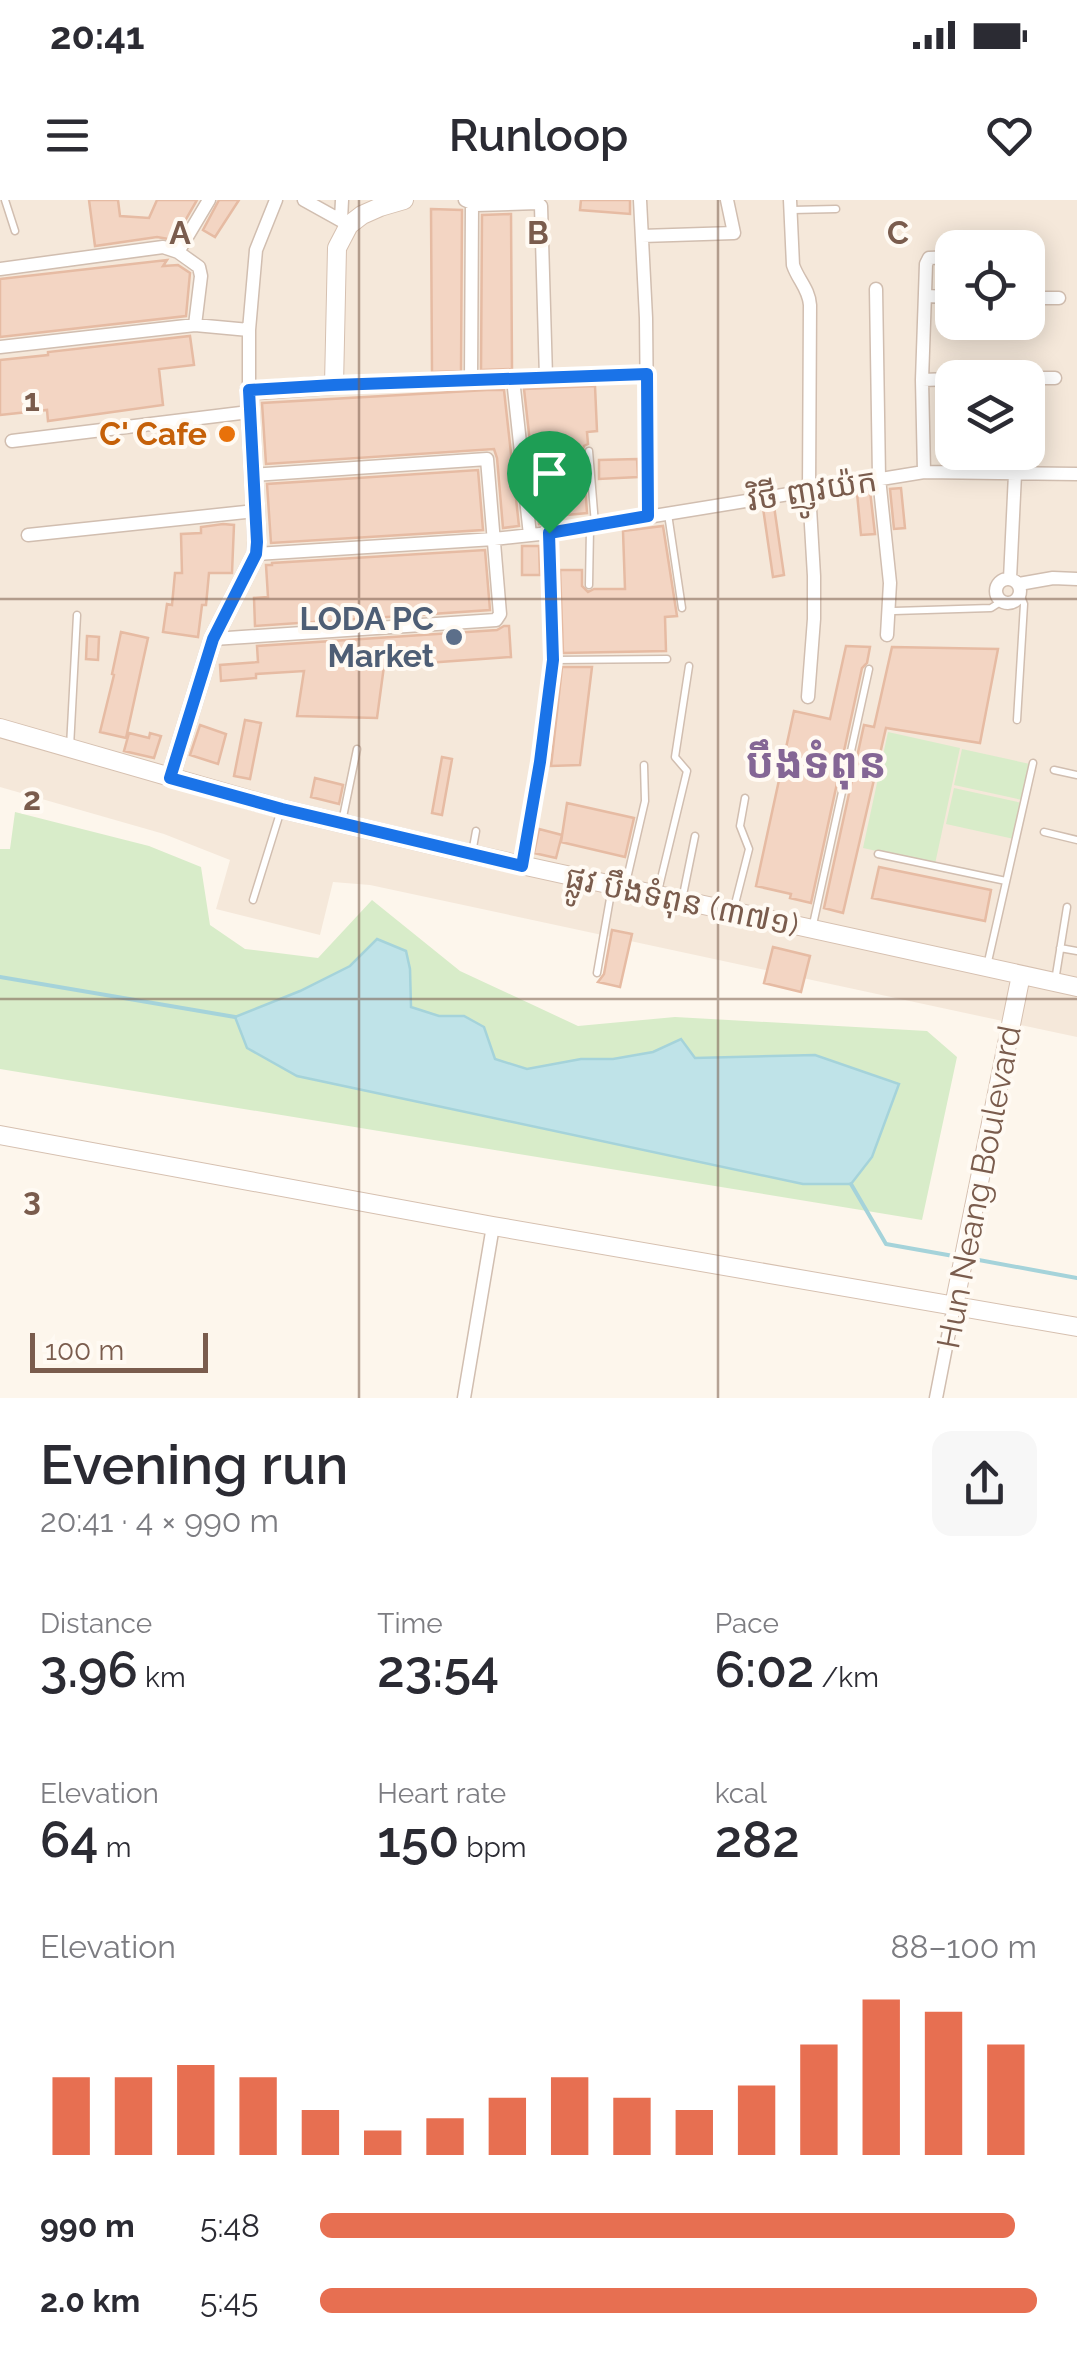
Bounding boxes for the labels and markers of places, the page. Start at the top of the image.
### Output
place label: C' Cafe [99,415,207,452]
marker: C' Cafe [216,423,238,445]
pin [507,431,592,534]
place label: LODA PC Market [299,600,434,674]
marker: LODA PC Market [443,626,465,648]

